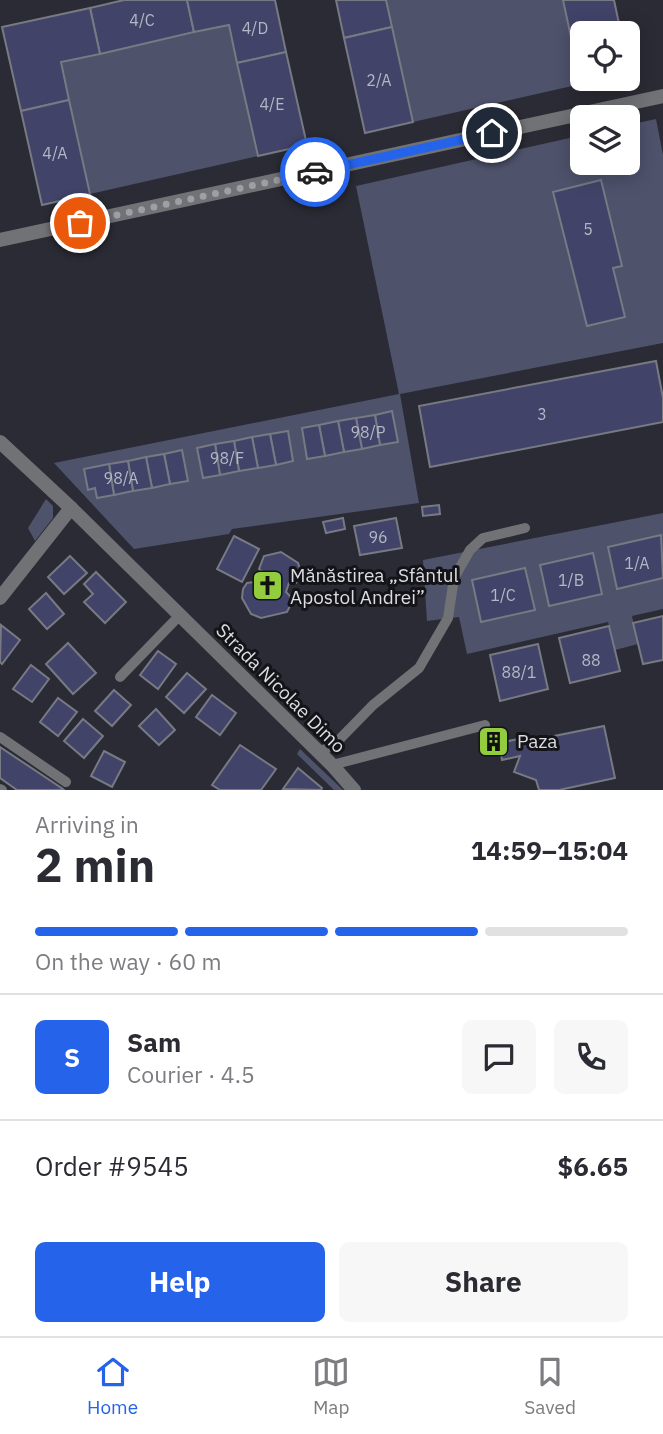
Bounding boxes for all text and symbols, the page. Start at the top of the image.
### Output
house number: 4/C [129,10,155,30]
house number: 4/D [242,18,268,38]
map controls [570,21,640,175]
button: locate [570,21,640,91]
house number: 2/A [366,70,392,90]
house number: 4/E [259,94,285,114]
pin [462,103,522,163]
button: layers [570,105,640,175]
icon: home [473,114,511,152]
courier [280,137,350,207]
house number: 4/A [42,143,68,163]
icon: car [296,153,334,191]
pin [50,193,110,253]
icon: bag [61,204,99,242]
house number: 5 [583,219,593,239]
house number: 3 [537,404,547,424]
house number: 98/P [350,422,386,442]
house number: 98/F [210,448,244,468]
house number: 98/A [104,468,138,488]
house number: 96 [368,527,388,547]
house number: 1/A [624,553,650,573]
place label: Mănăstirea „Sfântul Apostol Andrei” [290,563,459,609]
church icon: Mănăstirea „Sfântul Apostol Andrei” [250,569,284,603]
house number: 1/B [558,570,584,590]
house number: 1/C [490,585,516,605]
street label: Strada Nicolae Dimo [211,618,351,758]
house number: 88 [581,650,601,670]
house number: 88/1 [502,662,536,682]
building icon: Paza [477,724,511,758]
place label: Paza [517,729,557,753]
text: Arriving in [35,809,139,839]
text: 14:59–15:04 [471,833,628,867]
text: 2 min [35,835,155,895]
text: On the way · 60 m [35,946,222,976]
button: chat [462,1020,536,1094]
button: phone [554,1020,628,1094]
text: Sam [127,1025,181,1059]
text: S [64,1040,80,1074]
text: Courier · 4.5 [127,1059,255,1089]
text: Order #9545 [35,1149,189,1183]
text: $6.65 [558,1149,628,1183]
button: Help [35,1242,325,1322]
button: Share [339,1242,628,1322]
tab: Home [87,1353,138,1419]
tab: Map [312,1353,350,1419]
tab: Saved [524,1353,576,1419]

